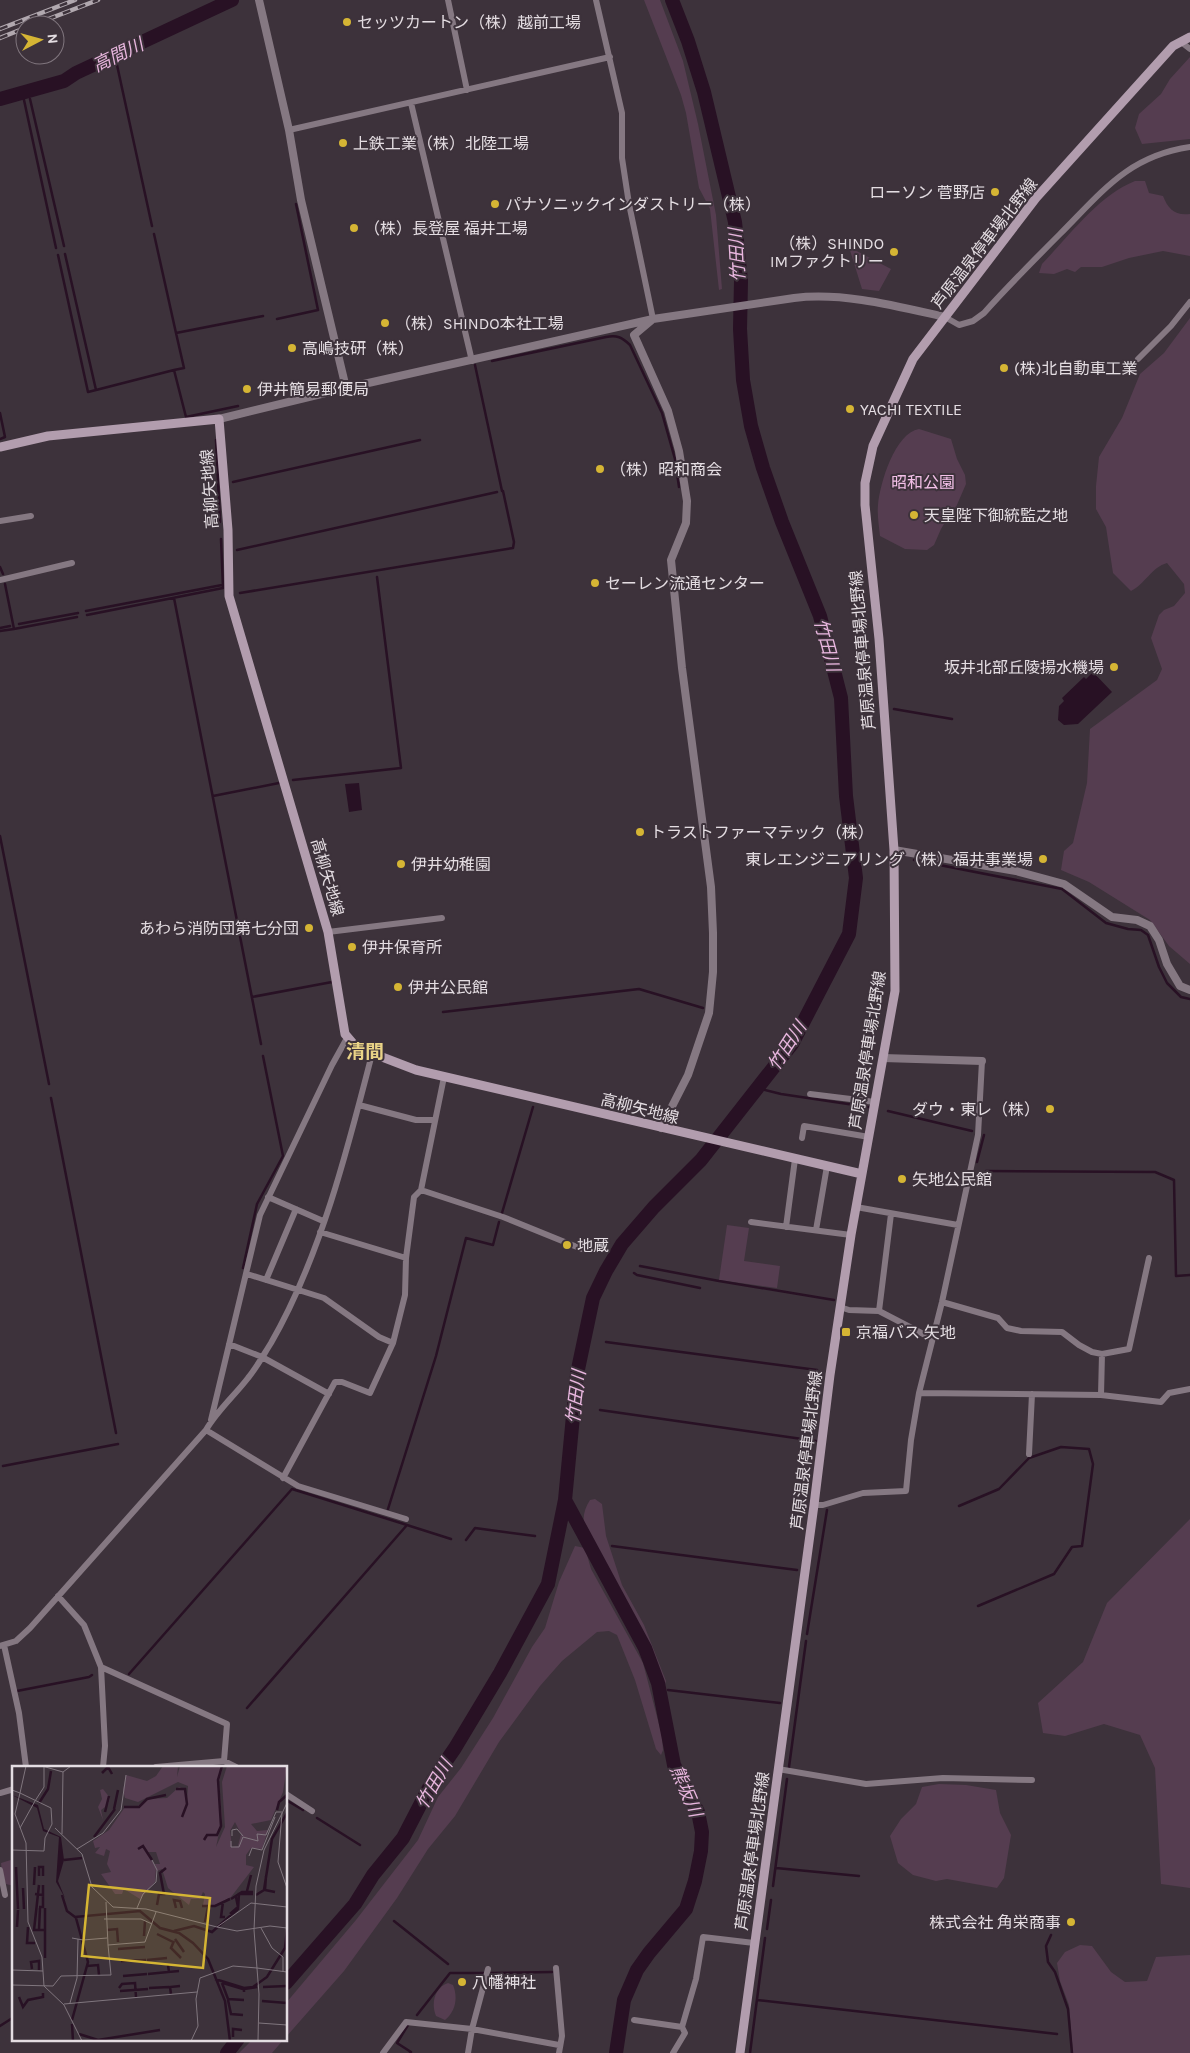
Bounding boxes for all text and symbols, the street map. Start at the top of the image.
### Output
place label: セッツカートン（株）越前工場 [357,13,581,32]
north arrow [15,15,65,65]
marker: セッツカートン（株）越前工場 [341,16,353,28]
water label: 高間川 [89,32,149,77]
text: N [43,33,61,45]
place label: 上鉄工業（株）北陸工場 [353,134,529,153]
marker: 上鉄工業（株）北陸工場 [337,137,349,149]
street label: 芦原温泉停車場北野線 [928,174,1041,312]
place label: ローソン 菅野店 [869,183,985,202]
marker: ローソン 菅野店 [989,186,1001,198]
place label: パナソニックインダストリー（株） [505,195,761,214]
marker: パナソニックインダストリー（株） [489,198,501,210]
place label: （株）長登屋 福井工場 [364,219,528,238]
marker: （株）長登屋 福井工場 [348,222,360,234]
water label: 竹田川 [724,225,749,283]
place label: （株）SHINDO IMファクトリー [770,234,884,271]
marker: （株）SHINDO IMファクトリー [888,246,900,258]
place label: （株）SHINDO本社工場 [395,314,564,333]
marker: （株）SHINDO本社工場 [379,317,391,329]
place label: 高嶋技研（株） [302,339,414,358]
marker: 高嶋技研（株） [286,342,298,354]
place label: (株)北自動車工業 [1014,359,1137,378]
marker: (株)北自動車工業 [998,362,1010,374]
place label: 伊井簡易郵便局 [257,380,369,399]
marker: 伊井簡易郵便局 [241,383,253,395]
place label: YACHI TEXTILE [860,400,962,419]
marker: YACHI TEXTILE [844,403,856,415]
street label: 高柳矢地線 [197,448,222,530]
place label: （株）昭和商会 [610,460,722,479]
marker: （株）昭和商会 [594,463,606,475]
park label: 昭和公園 [891,473,955,492]
place label: 天皇陛下御統監之地 [924,506,1068,525]
marker: 天皇陛下御統監之地 [908,509,920,521]
street label: 芦原温泉停車場北野線 [846,569,879,730]
place label: セーレン流通センター [605,574,765,593]
marker: セーレン流通センター [589,577,601,589]
water label: 竹田川 [809,616,845,676]
place label: 坂井北部丘陵揚水機場 [944,658,1104,677]
marker: 坂井北部丘陵揚水機場 [1108,661,1120,673]
place label: トラストファーマテック（株） [650,823,874,842]
marker: トラストファーマテック（株） [634,826,646,838]
street label: 高柳矢地線 [307,836,348,918]
place label: 東レエンジニアリング（株）福井事業場 [745,850,1033,869]
marker: 東レエンジニアリング（株）福井事業場 [1037,853,1049,865]
place label: 伊井幼稚園 [411,855,491,874]
marker: 伊井幼稚園 [395,858,407,870]
place label: あわら消防団第七分団 [139,919,299,938]
marker: あわら消防団第七分団 [303,922,315,934]
place label: 伊井保育所 [362,938,442,957]
marker: 伊井保育所 [346,941,358,953]
street label: 芦原温泉停車場北野線 [846,970,889,1131]
place label: 伊井公民館 [408,978,488,997]
marker: 伊井公民館 [392,981,404,993]
water label: 竹田川 [763,1016,812,1075]
district label: 清間 [346,1041,384,1063]
street label: 高柳矢地線 [599,1090,681,1127]
place label: ダウ・東レ（株） [912,1100,1040,1119]
marker: ダウ・東レ（株） [1044,1103,1056,1115]
place label: 矢地公民館 [912,1170,992,1189]
marker: 矢地公民館 [896,1173,908,1185]
place label: 地蔵 [577,1236,609,1255]
marker: 地蔵 [561,1239,573,1251]
place label: 京福バス 矢地 [856,1323,956,1342]
marker: 京福バス 矢地 [840,1326,852,1338]
water label: 竹田川 [562,1367,590,1425]
street label: 芦原温泉停車場北野線 [787,1369,826,1531]
water label: 竹田川 [411,1753,458,1813]
water label: 熊坂川 [665,1762,707,1822]
inset map [12,1766,288,2040]
street label: 芦原温泉停車場北野線 [732,1771,773,1932]
place label: 株式会社 角栄商事 [929,1913,1061,1932]
marker: 株式会社 角栄商事 [1065,1916,1077,1928]
place label: 八幡神社 [472,1973,536,1992]
marker: 八幡神社 [456,1976,468,1988]

